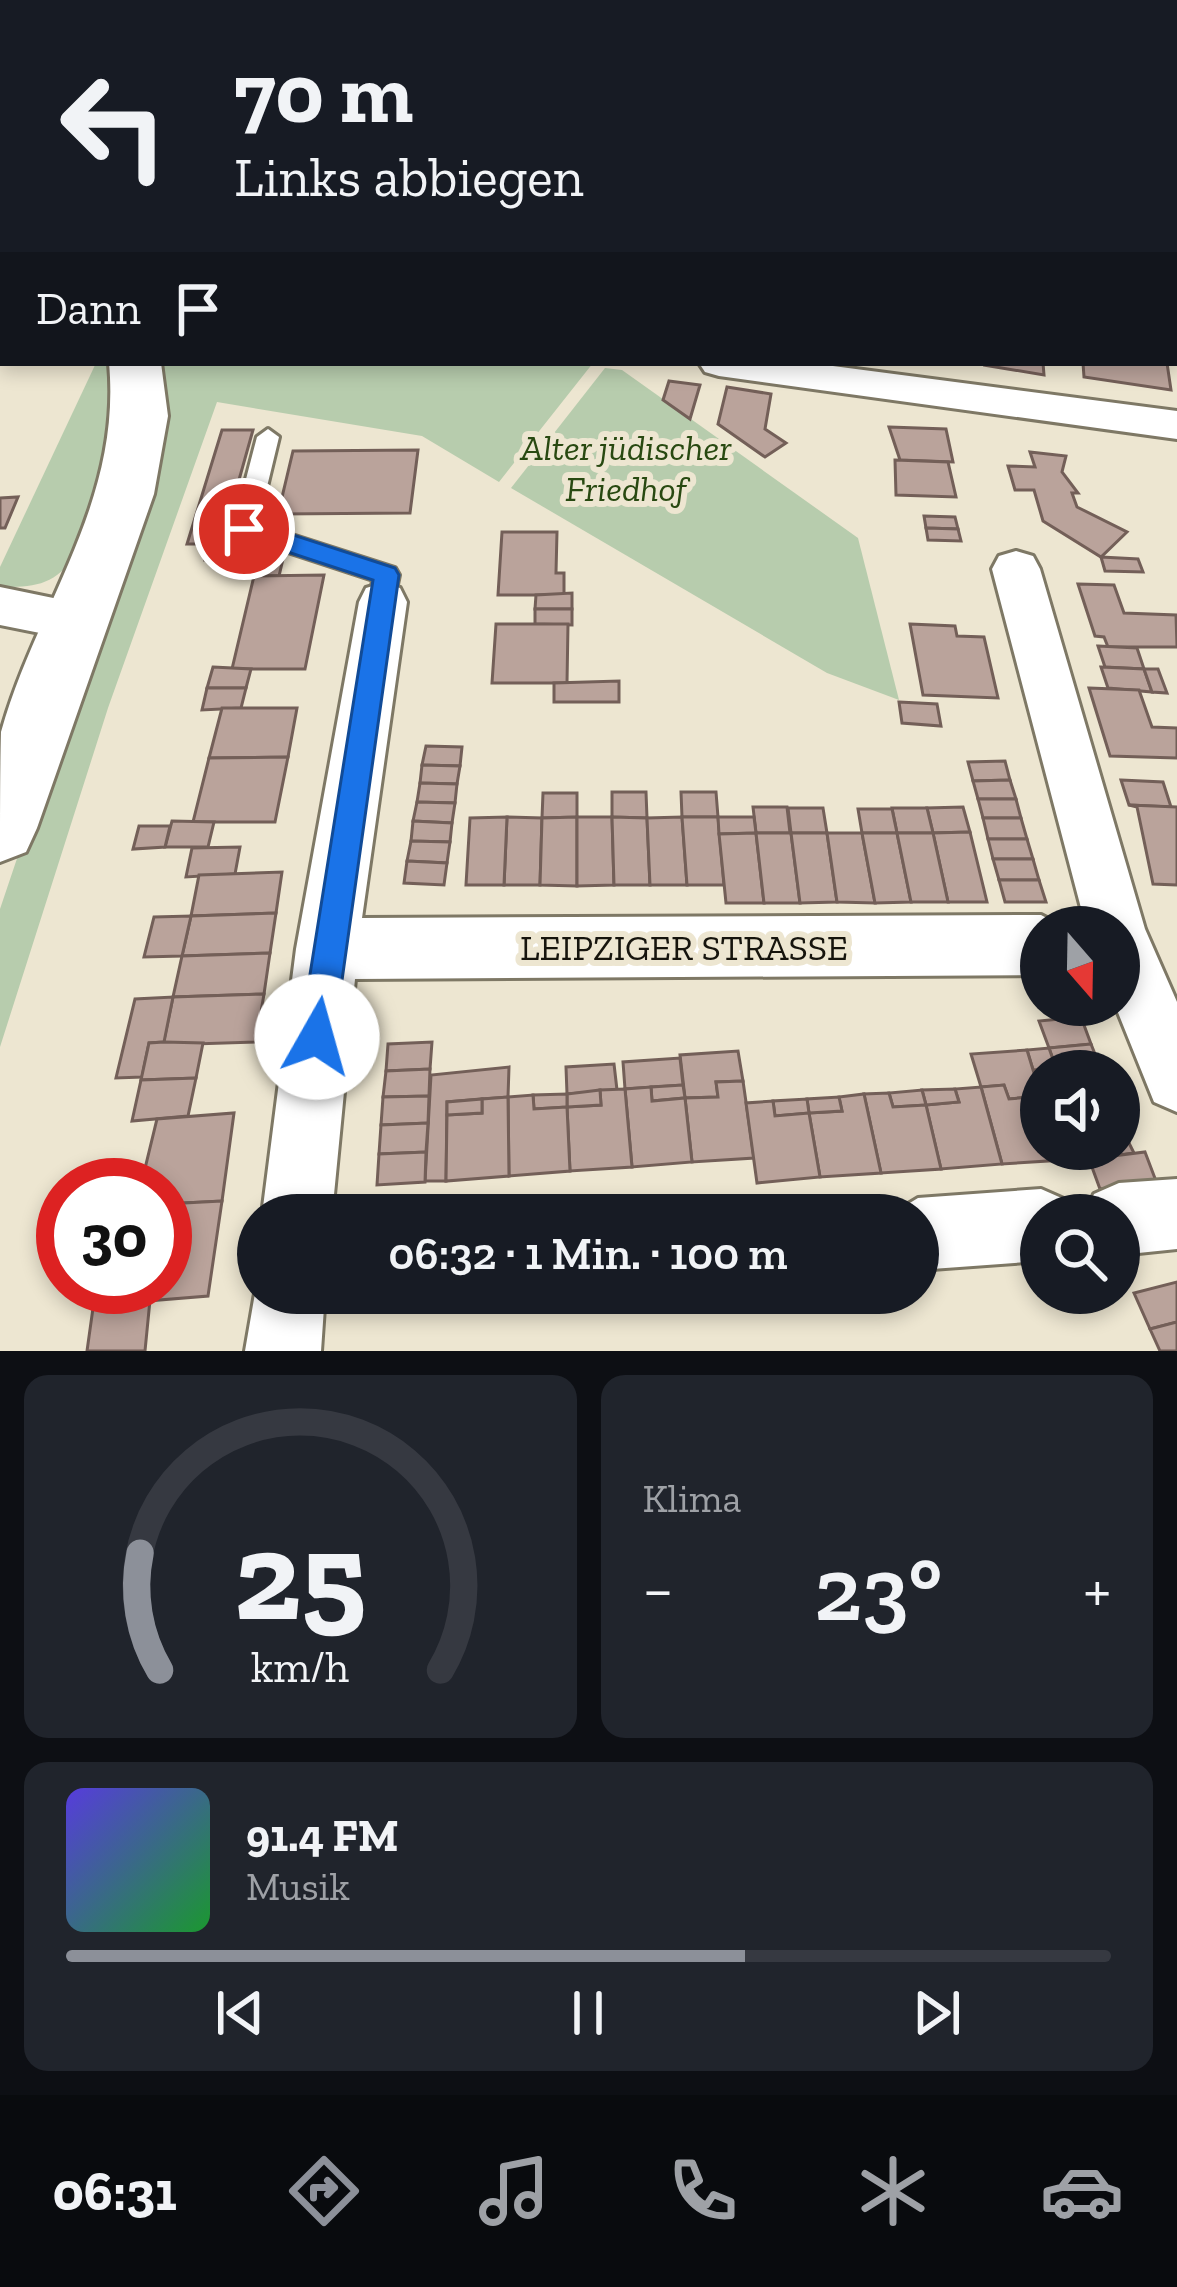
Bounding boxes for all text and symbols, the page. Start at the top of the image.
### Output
text: 70 m [234,43,413,144]
icon: left [36,48,192,204]
text: Links abbiegen [234,145,584,210]
icon: arrive [165,276,231,342]
text: Dann [36,282,141,336]
park label: Alter jüdischer Friedhof [519,426,732,510]
pin [193,478,295,580]
icon: arrive [211,496,277,562]
north arrow [1020,906,1140,1026]
map controls [1020,906,1140,1314]
street label: LEIPZIGER STRASSE [520,926,848,969]
position arrow [254,974,380,1100]
button: sound [1020,1050,1140,1170]
speed limit sign: 30 [36,1158,192,1314]
button: search [1020,1194,1140,1314]
text: 06:32 · 1 Min. · 100 m [389,1227,787,1281]
text: Klima [643,1475,741,1522]
text: 25 [234,1501,366,1651]
text: 23° [814,1535,942,1643]
text: − [643,1550,673,1629]
text: + [1083,1550,1111,1629]
text: km/h [251,1641,349,1692]
text: 91.4 FM [246,1809,399,1863]
text: Musik [246,1863,350,1910]
icon: previous [207,1980,273,2046]
icon: pause [555,1980,621,2046]
icon: next [904,1980,970,2046]
icon: directions [282,2149,366,2233]
icon: music [472,2149,556,2233]
icon: phone [661,2149,745,2233]
icon: climate [851,2149,935,2233]
icon: car [1040,2149,1124,2233]
text: 06:31 [53,2159,177,2224]

